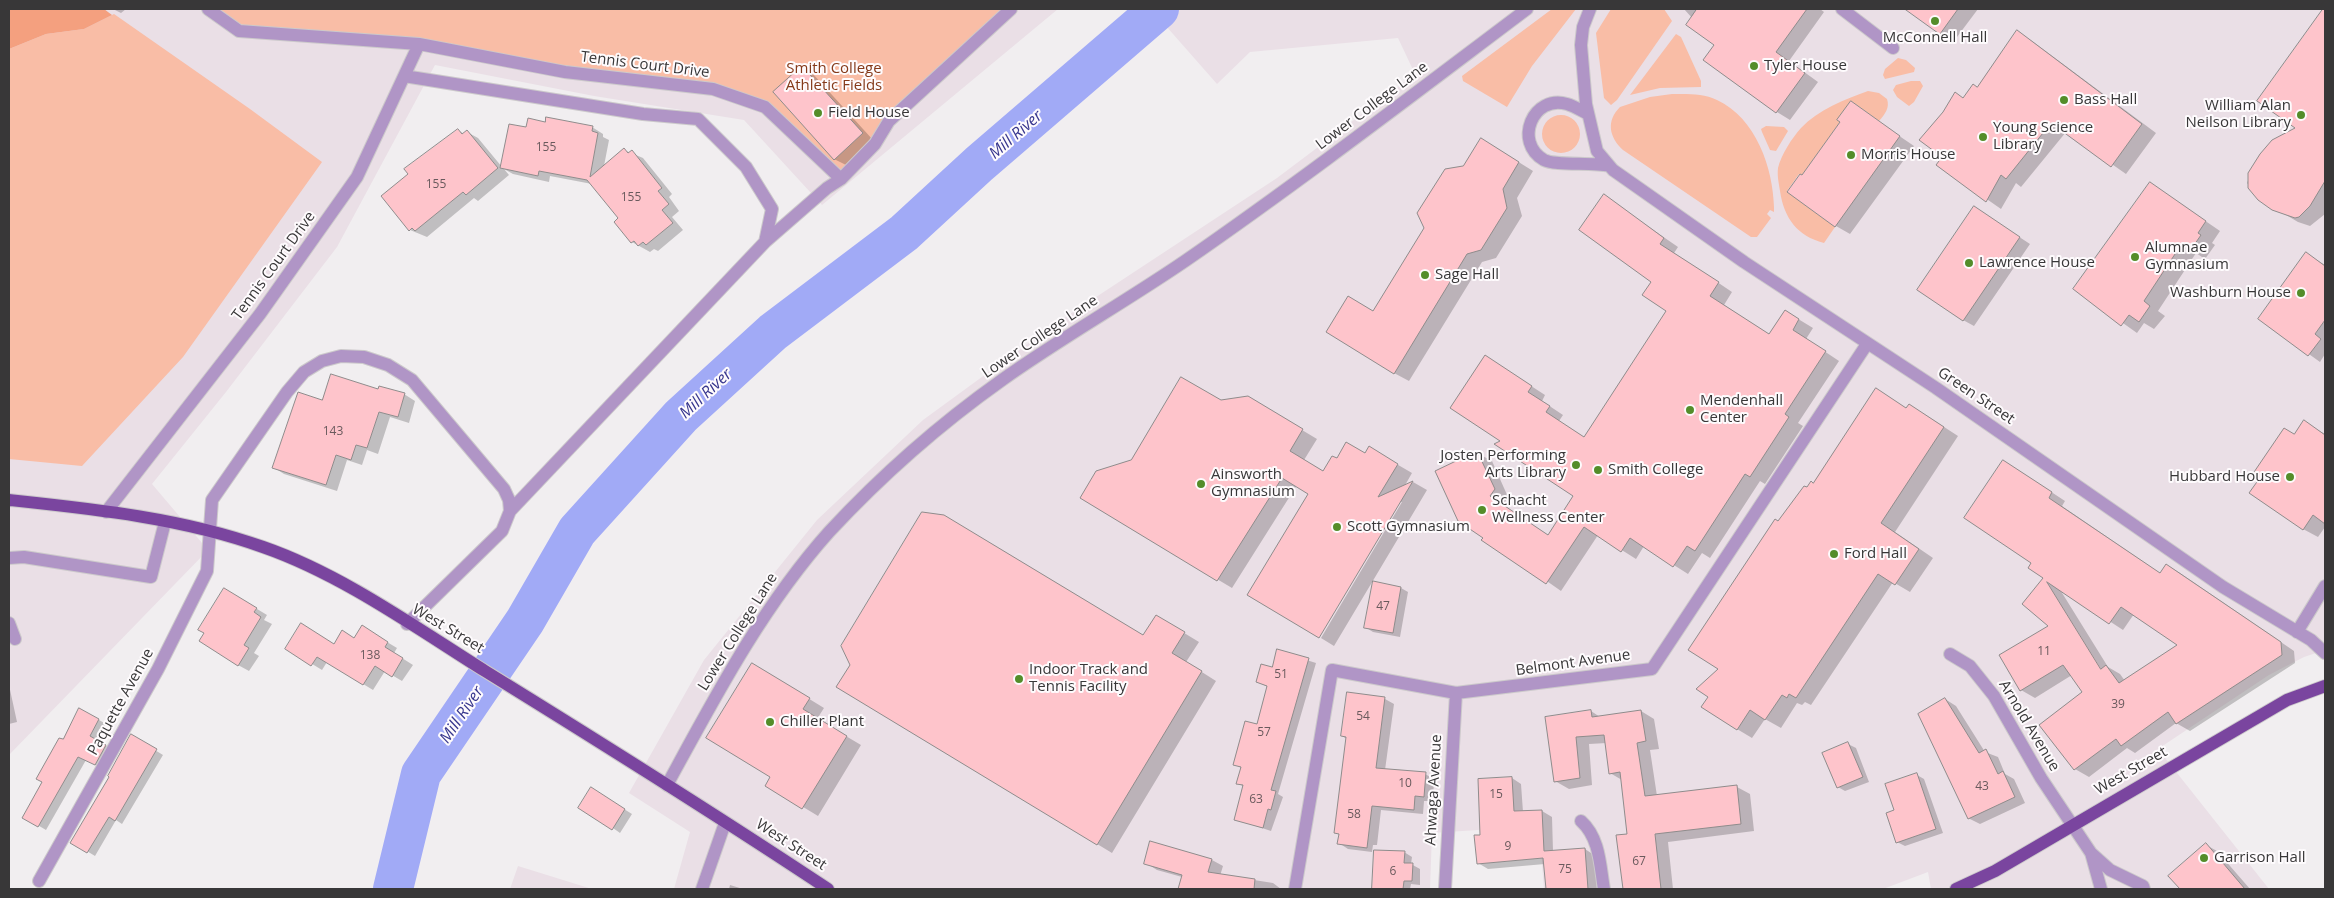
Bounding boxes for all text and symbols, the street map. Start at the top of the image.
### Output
marker: McConnell Hall [1929,15,1941,27]
place label: McConnell Hall [1883,29,1987,47]
street label: Tennis Court Drive [580,48,710,82]
place label: Tyler House [1764,57,1847,75]
street label: Lower College Lane [1312,58,1432,154]
park label: Smith College Athletic Fields [786,60,882,95]
marker: Tyler House [1748,60,1760,72]
place label: Bass Hall [2074,91,2137,109]
marker: Bass Hall [2058,94,2070,106]
place label: William Alan Neilson Library [2186,97,2291,132]
place label: Field House [828,104,910,122]
marker: Field House [812,107,824,119]
water label: Mill River [985,107,1047,163]
marker: William Alan Neilson Library [2295,109,2307,121]
place label: Young Science Library [1993,119,2093,154]
marker: Young Science Library [1977,131,1989,143]
house number: 155 [536,141,556,155]
place label: Morris House [1861,146,1955,164]
marker: Morris House [1845,149,1857,161]
house number: 155 [426,178,446,192]
house number: 155 [621,191,641,205]
street label: Tennis Court Drive [229,208,319,324]
place label: Alumnae Gymnasium [2145,239,2229,274]
marker: Alumnae Gymnasium [2129,251,2141,263]
place label: Lawrence House [1979,254,2095,272]
marker: Lawrence House [1963,257,1975,269]
place label: Sage Hall [1435,266,1499,284]
marker: Sage Hall [1419,269,1431,281]
place label: Washburn House [2170,284,2291,302]
marker: Washburn House [2295,287,2307,299]
street label: Lower College Lane [979,292,1101,382]
street label: Green Street [1934,364,2018,428]
water label: Mill River [676,365,736,423]
place label: Mendenhall Center [1700,392,1783,427]
marker: Mendenhall Center [1684,404,1696,416]
house number: 143 [323,425,343,439]
place label: Josten Performing Arts Library [1440,447,1566,482]
marker: Josten Performing Arts Library [1570,459,1582,471]
place label: Smith College [1608,461,1703,479]
marker: Smith College [1592,464,1604,476]
place label: Ainsworth Gymnasium [1211,466,1295,501]
place label: Hubbard House [2169,468,2280,486]
marker: Hubbard House [2284,471,2296,483]
marker: Ainsworth Gymnasium [1195,478,1207,490]
place label: Schacht Wellness Center [1492,492,1605,527]
marker: Schacht Wellness Center [1476,504,1488,516]
place label: Scott Gymnasium [1347,518,1470,536]
marker: Scott Gymnasium [1331,521,1343,533]
place label: Ford Hall [1844,545,1907,563]
marker: Ford Hall [1828,548,1840,560]
street label: Lower College Lane [694,570,782,694]
house number: 47 [1376,600,1390,614]
street label: West Street [409,601,487,657]
street label: Paquette Avenue [84,645,158,759]
house number: 11 [2037,645,2051,659]
street label: Belmont Avenue [1515,646,1631,680]
house number: 138 [360,649,380,663]
place label: Indoor Track and Tennis Facility [1029,661,1148,696]
house number: 51 [1274,668,1288,682]
marker: Indoor Track and Tennis Facility [1013,673,1025,685]
street label: Arnold Avenue [1995,677,2063,775]
water label: Mill River [436,683,488,747]
house number: 39 [2111,698,2125,712]
house number: 54 [1356,710,1370,724]
place label: Chiller Plant [780,713,864,731]
marker: Chiller Plant [764,716,776,728]
house number: 57 [1257,726,1271,740]
street label: Ahwaga Avenue [1422,734,1446,846]
street label: West Street [2092,743,2170,799]
house number: 10 [1398,777,1412,791]
house number: 43 [1975,780,1989,794]
house number: 15 [1489,788,1503,802]
house number: 63 [1249,793,1263,807]
house number: 58 [1347,808,1361,822]
street label: West Street [752,816,830,874]
house number: 9 [1505,840,1511,854]
place label: Garrison Hall [2214,849,2306,867]
marker: Garrison Hall [2198,852,2210,864]
house number: 67 [1632,855,1646,869]
house number: 75 [1558,863,1572,877]
house number: 6 [1390,865,1396,879]

